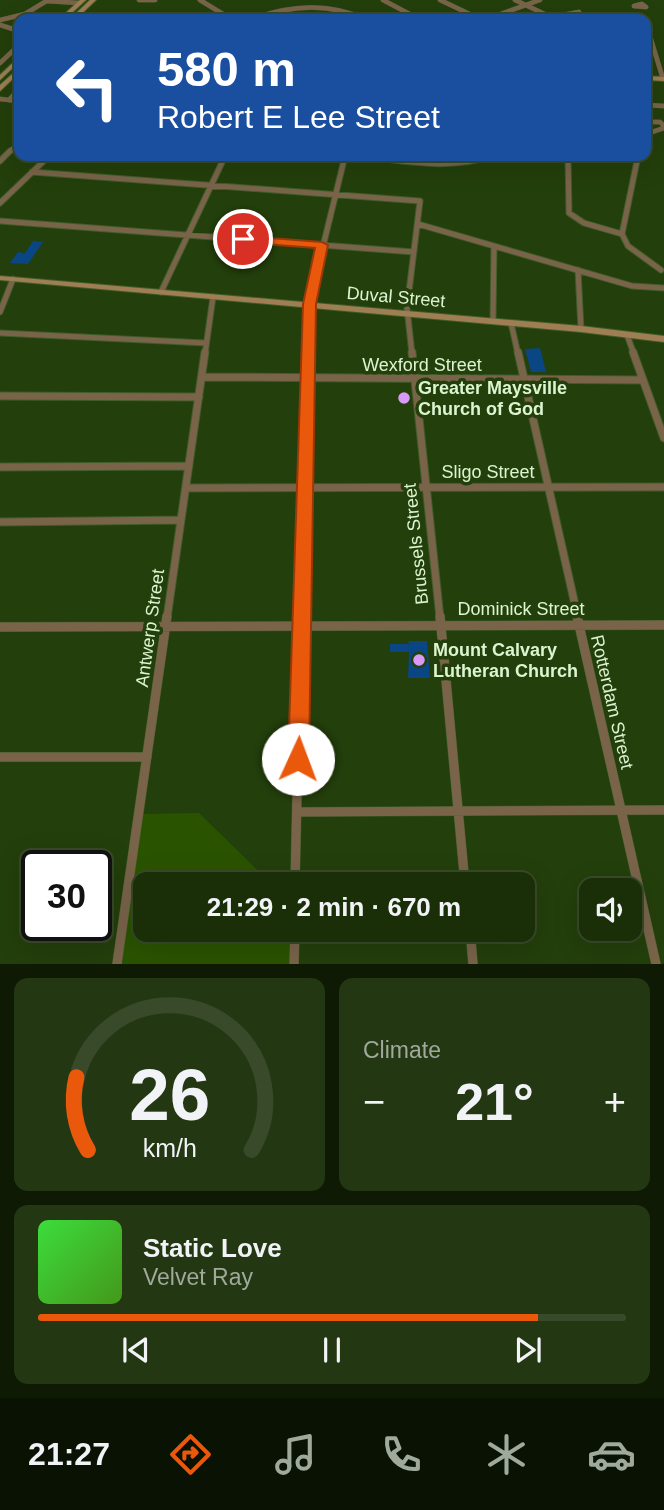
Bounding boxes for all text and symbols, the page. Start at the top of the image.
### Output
icon: left [42,42,133,133]
text: 580 m [157,42,296,96]
text: Robert E Lee Street [157,99,440,135]
pin [213,209,273,269]
icon: arrive [224,220,262,258]
street label: Duval Street [346,283,446,311]
street label: Wexford Street [362,355,482,375]
place label: Greater Maysville Church of God [418,378,567,419]
marker: Greater Maysville Church of God [396,390,412,406]
street label: Sligo Street [441,462,535,482]
street label: Brussels Street [400,482,432,606]
street label: Antwerp Street [132,568,168,688]
street label: Dominick Street [457,599,585,619]
street label: Rotterdam Street [587,633,637,771]
place label: Mount Calvary Lutheran Church [433,640,578,681]
marker: Mount Calvary Lutheran Church [411,652,427,668]
position arrow [261,722,335,796]
speed limit sign: 30 [21,850,112,941]
map controls [579,878,642,941]
button: sound [579,878,642,941]
text: 21:29 · 2 min · 670 m [207,892,461,922]
text: Climate [363,1037,441,1063]
text: 26 [129,1055,210,1136]
text: 21° [455,1073,534,1131]
text: − [363,1081,385,1123]
text: + [604,1081,626,1123]
text: km/h [142,1134,197,1162]
text: Static Love [143,1233,282,1263]
text: Velvet Ray [143,1264,253,1290]
icon: previous [117,1331,155,1369]
icon: pause [313,1331,351,1369]
icon: next [509,1331,547,1369]
icon: directions [166,1430,215,1479]
icon: music [271,1430,320,1479]
icon: phone [377,1430,426,1479]
icon: climate [482,1430,531,1479]
icon: car [587,1430,636,1479]
text: 21:27 [28,1436,110,1472]

